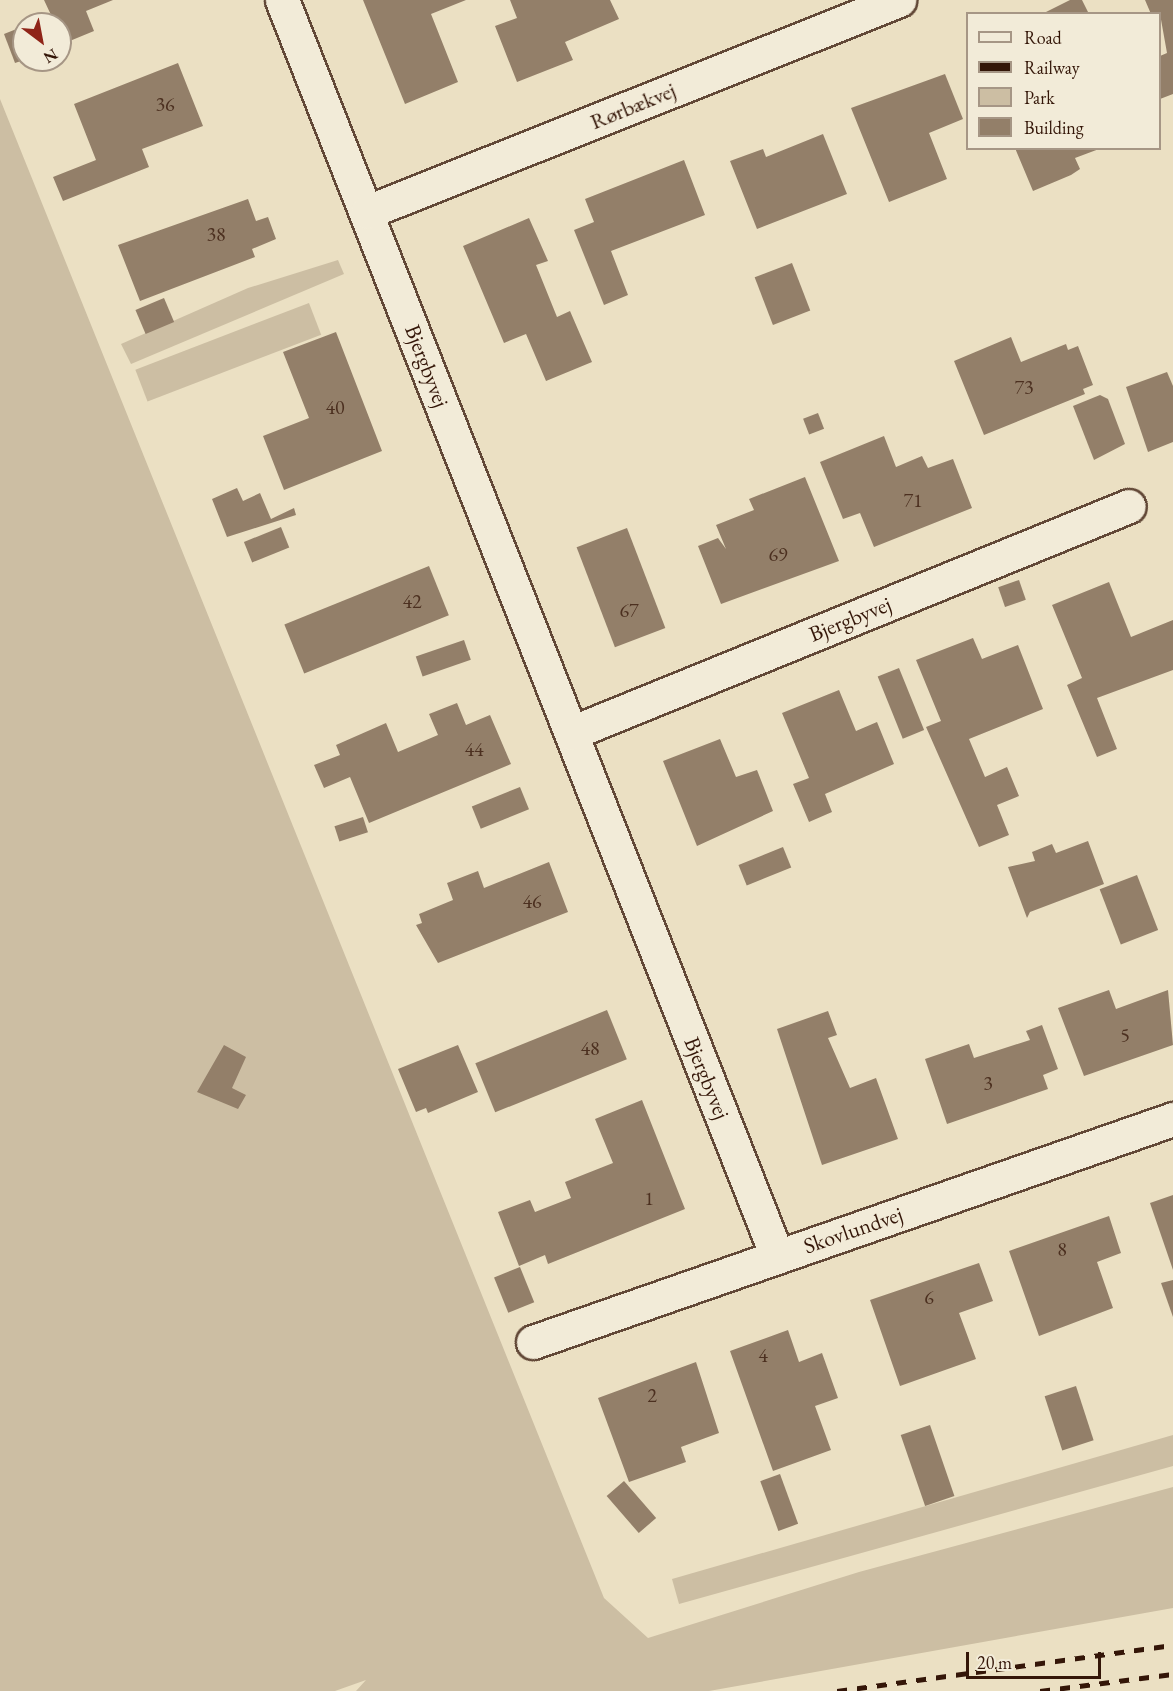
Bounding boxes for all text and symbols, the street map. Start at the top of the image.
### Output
north arrow [12,12,72,72]
legend [966,12,1161,150]
text: Road [1024,26,1062,49]
text: N [40,44,62,68]
text: Railway [1024,56,1080,79]
street label: Rørbækvej [586,77,680,135]
text: Park [1024,86,1055,109]
house number: 36 [155,92,175,116]
text: Building [1024,116,1084,139]
house number: 38 [206,222,226,246]
street label: Bjergbyvej [399,321,455,411]
house number: 73 [1014,375,1034,399]
house number: 40 [325,395,345,419]
house number: 71 [903,488,923,512]
house number: 69 [768,542,788,566]
house number: 42 [402,589,422,613]
street label: Bjergbyvej [805,591,895,647]
house number: 67 [619,598,639,622]
house number: 44 [464,737,484,761]
house number: 46 [522,889,542,913]
house number: 5 [1120,1023,1130,1047]
street label: Bjergbyvej [679,1033,735,1123]
house number: 48 [580,1036,600,1060]
house number: 3 [983,1071,993,1095]
house number: 1 [644,1186,654,1210]
street label: Skovlundvej [800,1201,906,1259]
house number: 8 [1057,1237,1067,1261]
house number: 6 [924,1285,934,1309]
house number: 4 [758,1343,768,1367]
house number: 2 [647,1383,657,1407]
scale bar [969,1640,1104,1678]
text: 20 m [977,1651,1012,1674]

